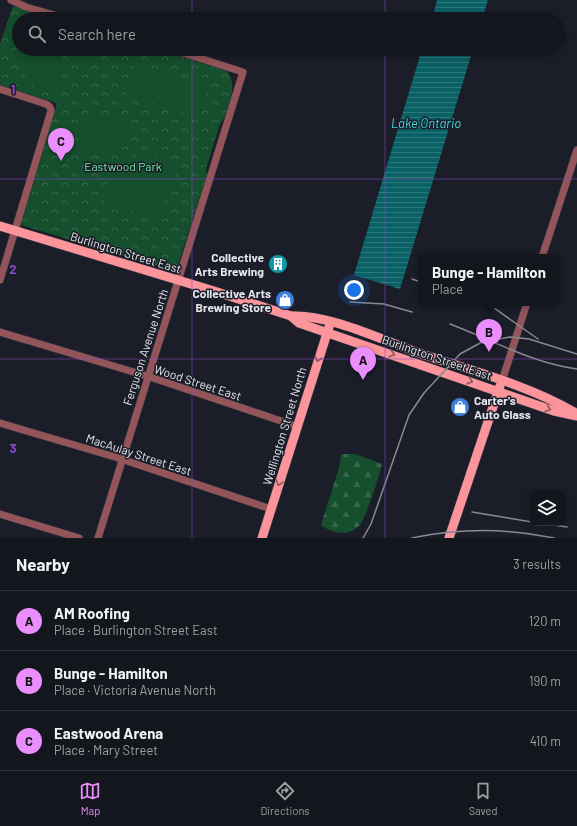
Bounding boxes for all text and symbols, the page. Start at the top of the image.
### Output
search box [12,12,565,56]
icon: search [26,23,48,45]
text: Search here [58,25,136,43]
text: 1 [11,81,15,97]
water label: Lake Ontario [391,115,461,131]
pin: C [48,128,74,161]
park label: Eastwood Park [84,159,162,173]
street label: Burlington Street East [69,228,183,276]
place label: Collective Arts Brewing [195,250,264,278]
building icon: Collective Arts Brewing [267,253,289,275]
popup [418,254,560,306]
text: 2 [9,261,17,277]
text: Bunge - Hamilton [432,263,546,281]
your location [344,280,364,300]
text: Place [432,281,463,297]
place label: Collective Arts Brewing Store [192,286,271,314]
street label: Ferguson Avenue North [120,287,170,407]
shop icon: Collective Arts Brewing Store [274,289,296,311]
pin: B [476,319,502,352]
street label: Burlington Street East [380,331,494,383]
pin: A [350,347,376,380]
one-way arrow [388,350,395,358]
one-way arrow [314,355,323,362]
street label: Wood Street East [153,361,243,403]
street label: Wellington Street North [259,365,309,487]
one-way arrow [467,376,474,385]
place label: Carter's Auto Glass [474,393,531,421]
shop icon: Carter's Auto Glass [449,396,471,418]
one-way arrow [545,404,552,412]
street label: MacAulay Street East [84,430,194,478]
text: 3 [9,440,17,456]
one-way arrow [275,479,284,486]
map controls [529,490,565,526]
button: layers [529,490,565,526]
text: Nearby [16,554,70,574]
text: 3 results [513,556,561,572]
text: AM Roofing [54,604,130,622]
text: A [25,613,33,629]
text: 120 m [529,613,561,629]
text: Place · Burlington Street East [54,622,218,638]
text: Bunge - Hamilton [54,664,168,682]
text: B [25,673,33,689]
text: 190 m [529,673,561,689]
text: Place · Victoria Avenue North [54,682,216,698]
text: Eastwood Arena [54,724,163,742]
text: C [25,733,33,749]
text: 410 m [530,733,561,749]
text: Place · Mary Street [54,742,158,758]
tab: Map [79,780,101,817]
tab: Directions [260,780,310,817]
tab: Saved [469,780,498,817]

